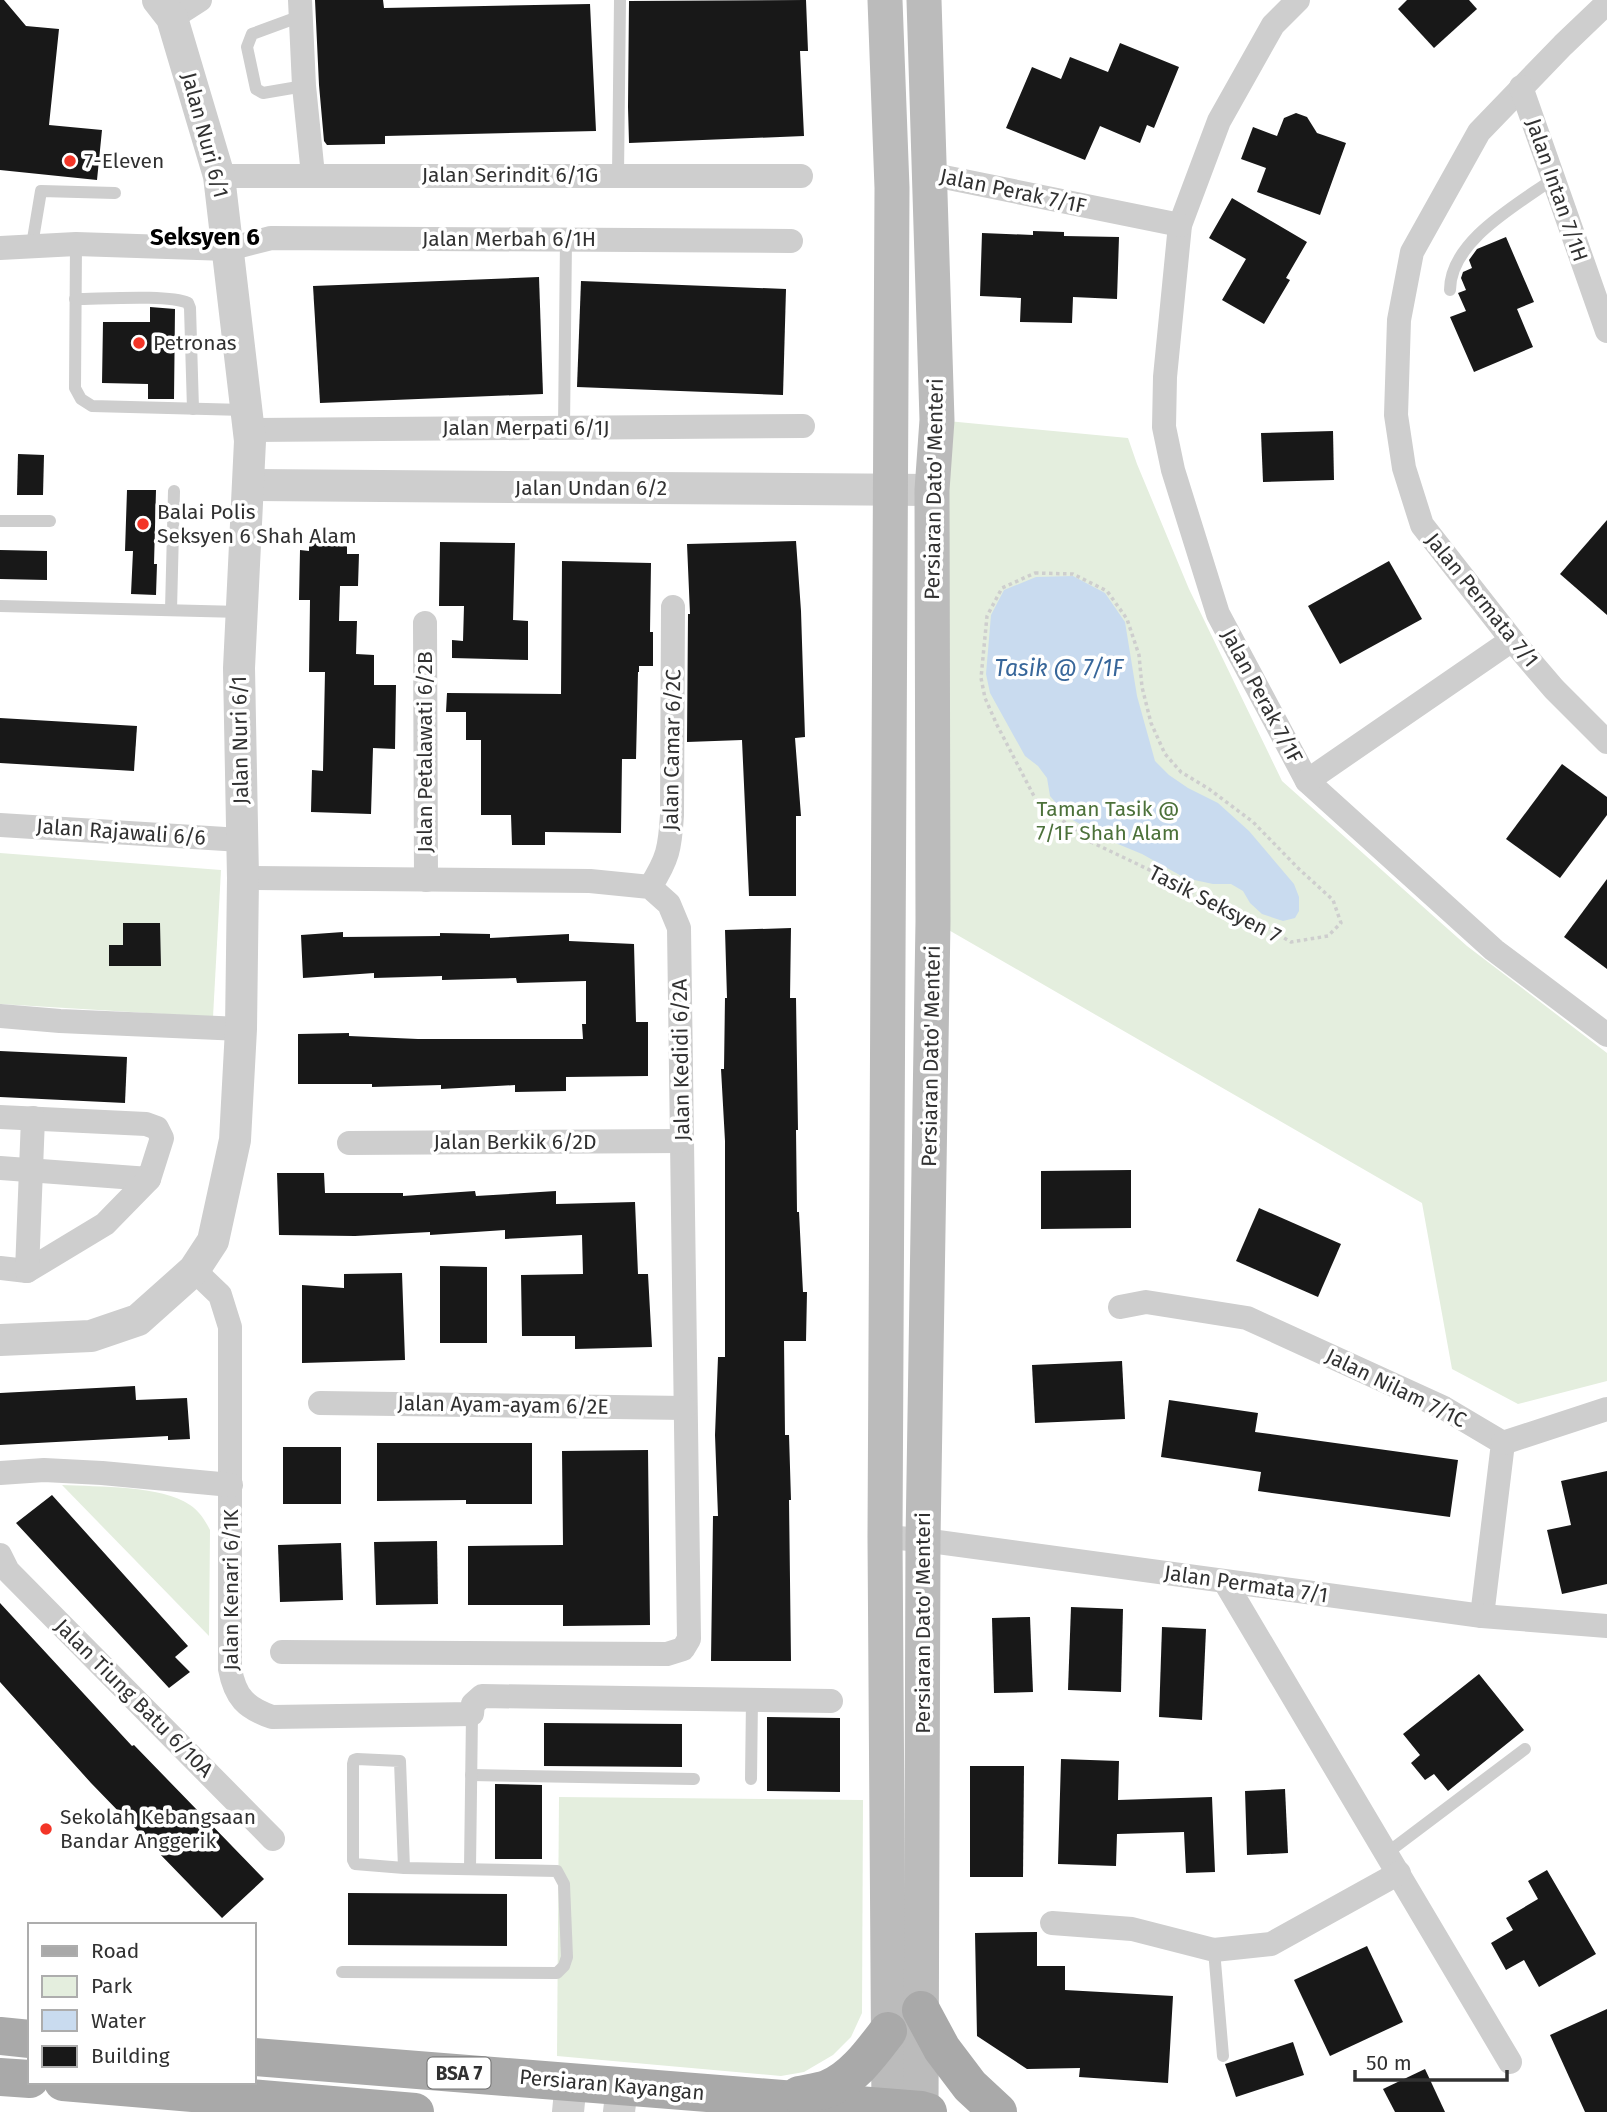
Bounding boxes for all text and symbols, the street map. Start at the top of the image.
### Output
street label: Jalan Nuri 6/1 [176,69,234,201]
street label: Jalan Intan 7/1H [1520,115,1594,265]
place label: 7-Eleven [84,148,164,174]
marker: 7-Eleven [62,153,78,169]
street label: Jalan Serindit 6/1G [422,162,598,188]
street label: Jalan Perak 7/1F [938,163,1088,219]
district label: Seksyen 6 [150,223,260,251]
street label: Jalan Merbah 6/1H [422,226,596,252]
place label: Petronas [153,330,237,356]
marker: Petronas [131,335,147,351]
street label: Persiaran Dato' Menteri [919,378,949,600]
street label: Jalan Merpati 6/1J [442,415,610,441]
street label: Jalan Undan 6/2 [515,475,667,501]
place label: Balai Polis Seksyen 6 Shah Alam [157,499,357,549]
marker: Balai Polis Seksyen 6 Shah Alam [135,516,151,532]
street label: Jalan Permata 7/1 [1420,528,1544,672]
street label: Jalan Perak 7/1F [1216,624,1308,768]
street label: Jalan Petalawati 6/2B [412,651,438,853]
water label: Tasik @ 7/1F [995,654,1124,682]
street label: Jalan Camar 6/2C [658,669,686,831]
street label: Jalan Nuri 6/1 [226,675,254,805]
park label: Taman Tasik @ 7/1F Shah Alam [1036,796,1180,846]
street label: Jalan Rajawali 6/6 [35,813,207,851]
street label: Tasik Seksyen 7 [1145,860,1285,948]
street label: Persiaran Dato' Menteri [916,945,946,1167]
street label: Jalan Kedidi 6/2A [667,979,695,1141]
street label: Jalan Berkik 6/2D [433,1129,597,1155]
street label: Jalan Nilam 7/1C [1321,1343,1471,1433]
street label: Jalan Ayam-ayam 6/2E [397,1390,609,1420]
street label: Jalan Kenari 6/1K [218,1509,244,1671]
street label: Persiaran Dato' Menteri [910,1512,936,1734]
street label: Jalan Permata 7/1 [1162,1560,1330,1608]
street label: Jalan Tiung Batu 6/10A [49,1613,219,1783]
place label: Sekolah Kebangsaan Bandar Anggerik [60,1804,256,1854]
marker: Sekolah Kebangsaan Bandar Anggerik [38,1821,54,1837]
legend [28,1923,256,2084]
text: Road [91,1938,139,1964]
text: Park [91,1973,133,1999]
text: Water [91,2008,146,2034]
scale bar [1355,2038,1507,2082]
text: Building [91,2043,170,2069]
text: 50 m [1366,2050,1412,2076]
road number: BSA 7 [428,2058,490,2088]
street label: Persiaran Kayangan [518,2064,706,2106]

